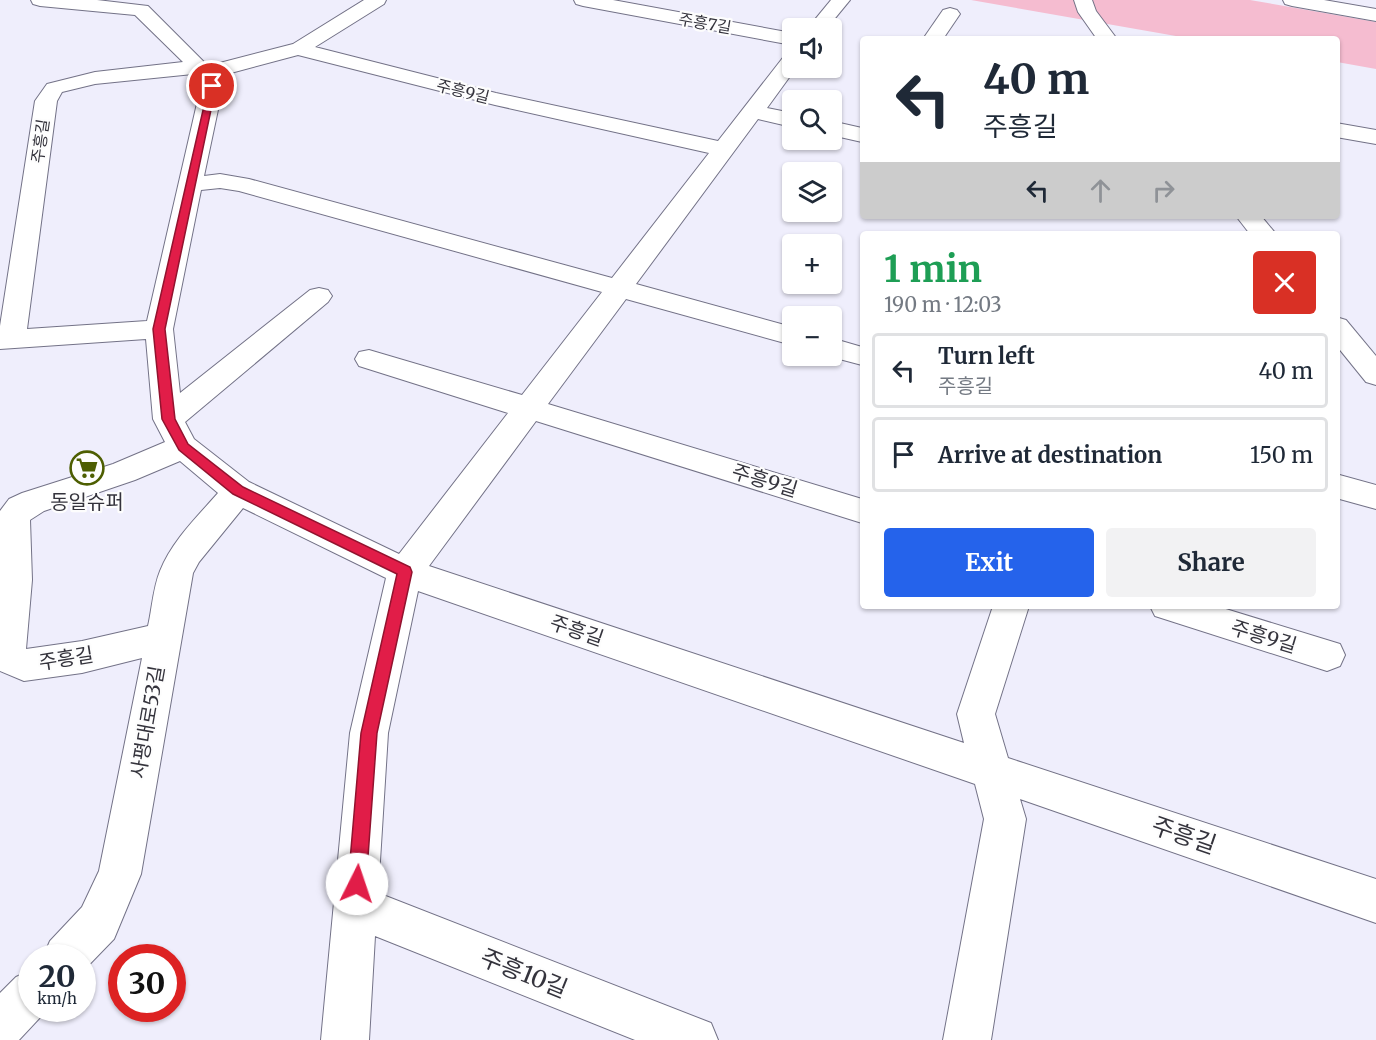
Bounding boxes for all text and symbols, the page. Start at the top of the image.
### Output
street label: 주흥7길 [677,9,733,37]
map controls [782,18,842,366]
button: sound [782,18,842,78]
text: 40 m [983,53,1089,105]
pin [186,60,237,111]
icon: left [884,60,962,138]
icon: arrive [195,69,228,102]
street label: 주흥9길 [434,75,492,107]
button: search [782,90,842,150]
text: 주흥길 [983,109,1058,143]
street label: 주흥길 [27,118,53,164]
button: layers [782,162,842,222]
icon: left [1021,174,1054,207]
icon: ahead [1084,174,1117,207]
icon: right [1147,174,1180,207]
button: + [782,234,842,294]
text: 1 min [884,247,982,292]
button: close [1253,251,1316,314]
text: 190 m · 12:03 [884,292,1002,317]
button: − [782,306,842,366]
text: Turn left [938,342,1035,370]
icon: left [887,354,920,387]
text: 40 m [1258,357,1313,385]
text: 주흥길 [938,373,993,398]
icon: arrive [887,438,920,471]
text: Arrive at destination [938,441,1162,469]
text: 150 m [1250,441,1313,469]
supermarket icon: 동일슈퍼 [69,450,105,486]
street label: 주흥9길 [729,458,801,502]
place label: 동일슈퍼 [50,489,124,514]
button: Exit [884,528,1094,597]
button: Share [1106,528,1316,597]
street label: 주흥길 [547,609,607,651]
street label: 주흥9길 [1228,614,1300,658]
street label: 주흥길 [37,641,95,675]
street label: 사평대로53길 [125,664,169,780]
street label: 주흥길 [1148,810,1220,860]
position arrow [325,852,389,916]
street label: 주흥10길 [476,941,572,1005]
speed limit sign: 30 [108,944,186,1022]
text: 20 [38,957,76,995]
text: km/h [37,989,77,1008]

